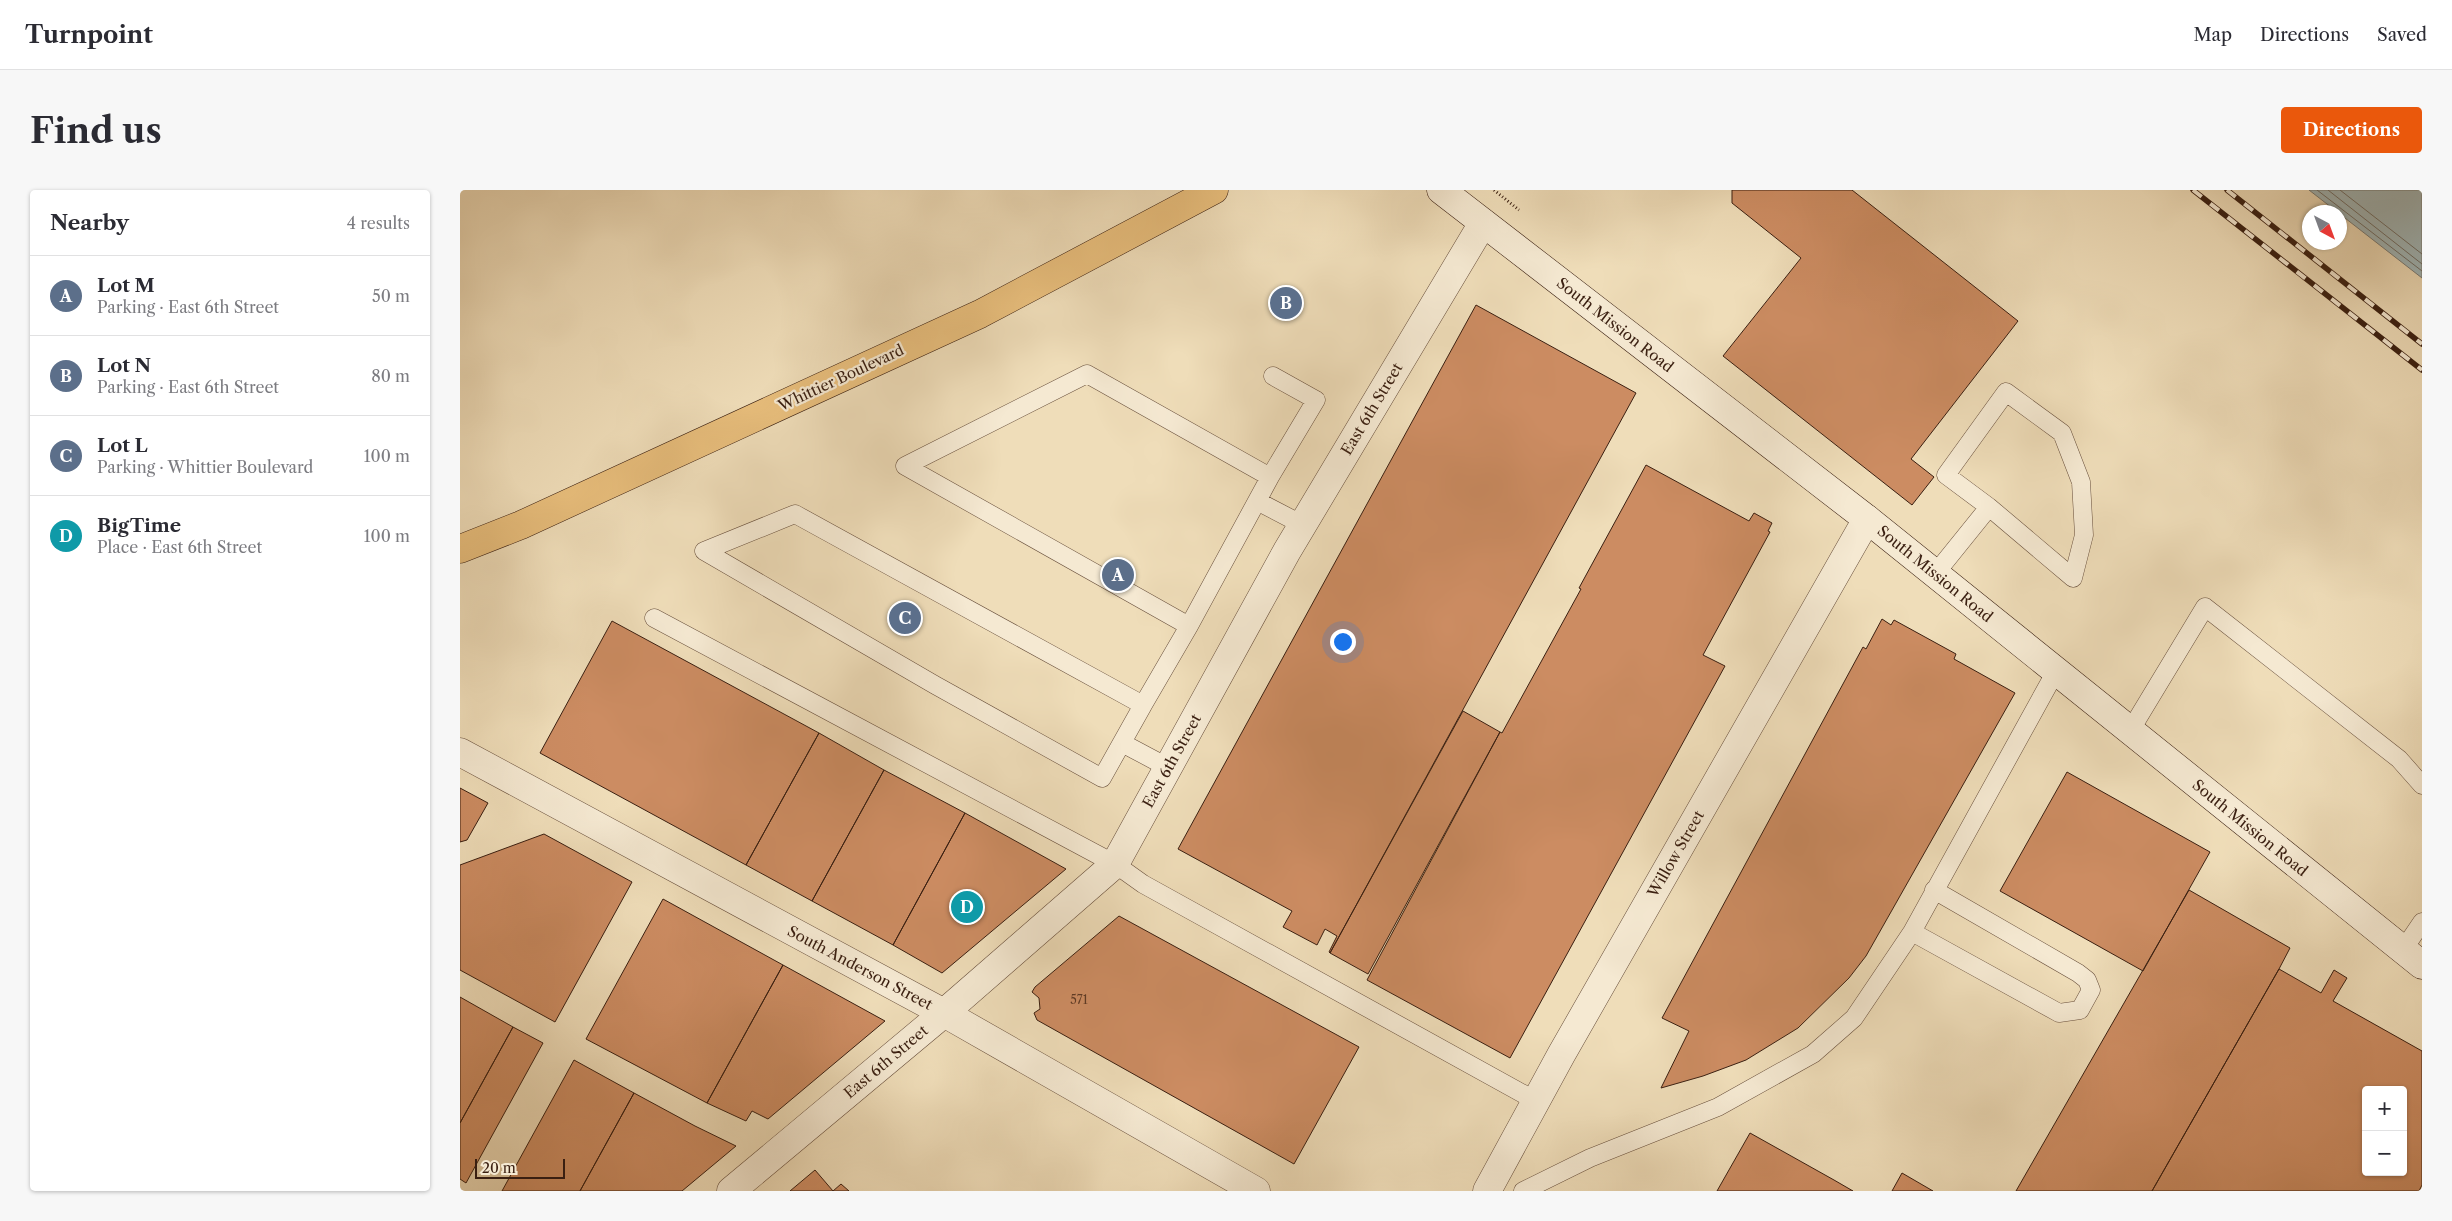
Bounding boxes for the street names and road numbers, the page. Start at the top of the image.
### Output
street label: South Mission Road [1553,273,1678,376]
street label: Whittier Boulevard [774,340,907,415]
street label: East 6th Street [1337,359,1407,458]
street label: South Mission Road [1874,521,1997,626]
street label: East 6th Street [1138,710,1205,811]
street label: South Mission Road [2189,775,2312,880]
street label: Willow Street [1643,806,1708,901]
street label: South Anderson Street [784,921,937,1014]
street label: East 6th Street [840,1020,932,1102]

